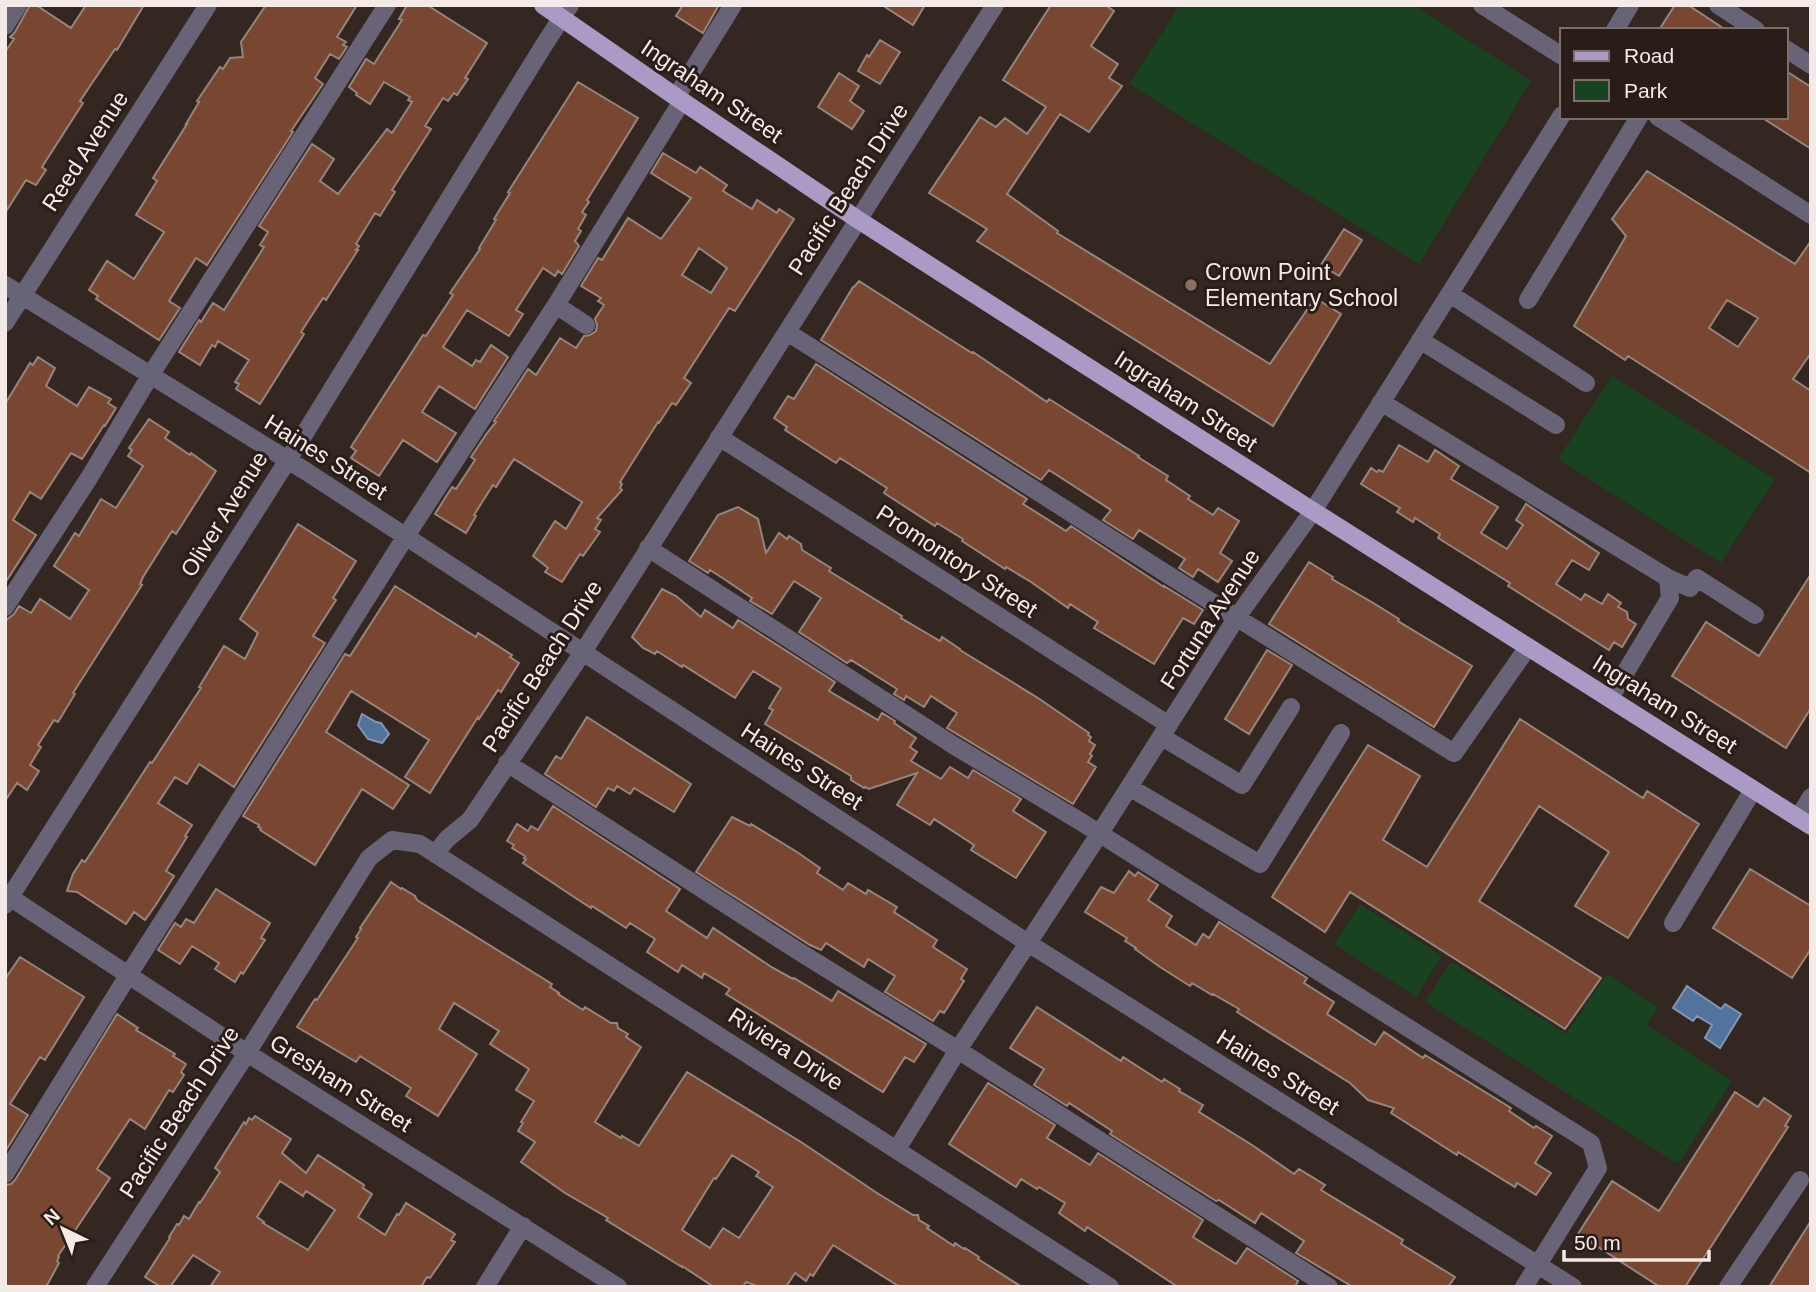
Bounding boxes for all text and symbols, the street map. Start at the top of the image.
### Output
legend [1560,28,1788,119]
street label: Ingraham Street [636,34,788,148]
text: Road [1624,44,1674,67]
text: Park [1624,79,1668,102]
street label: Reed Avenue [37,86,133,216]
street label: Pacific Beach Drive [783,98,913,280]
place label: Crown Point Elementary School [1205,259,1398,311]
marker: Crown Point Elementary School [1183,277,1199,293]
street label: Ingraham Street [1110,345,1263,457]
street label: Haines Street [260,409,392,505]
street label: Oliver Avenue [175,447,273,581]
street label: Promontory Street [872,499,1043,623]
street label: Fortuna Avenue [1155,544,1265,694]
street label: Pacific Beach Drive [477,575,607,757]
street label: Ingraham Street [1588,649,1742,759]
street label: Haines Street [736,717,868,815]
street label: Riviera Drive [724,1002,848,1096]
street label: Pacific Beach Drive [114,1021,244,1203]
street label: Haines Street [1212,1024,1344,1120]
street label: Gresham Street [265,1029,417,1137]
north arrow [28,1194,98,1264]
text: N [40,1205,64,1229]
scale bar [1564,1218,1709,1262]
text: 50 m [1574,1231,1621,1254]

